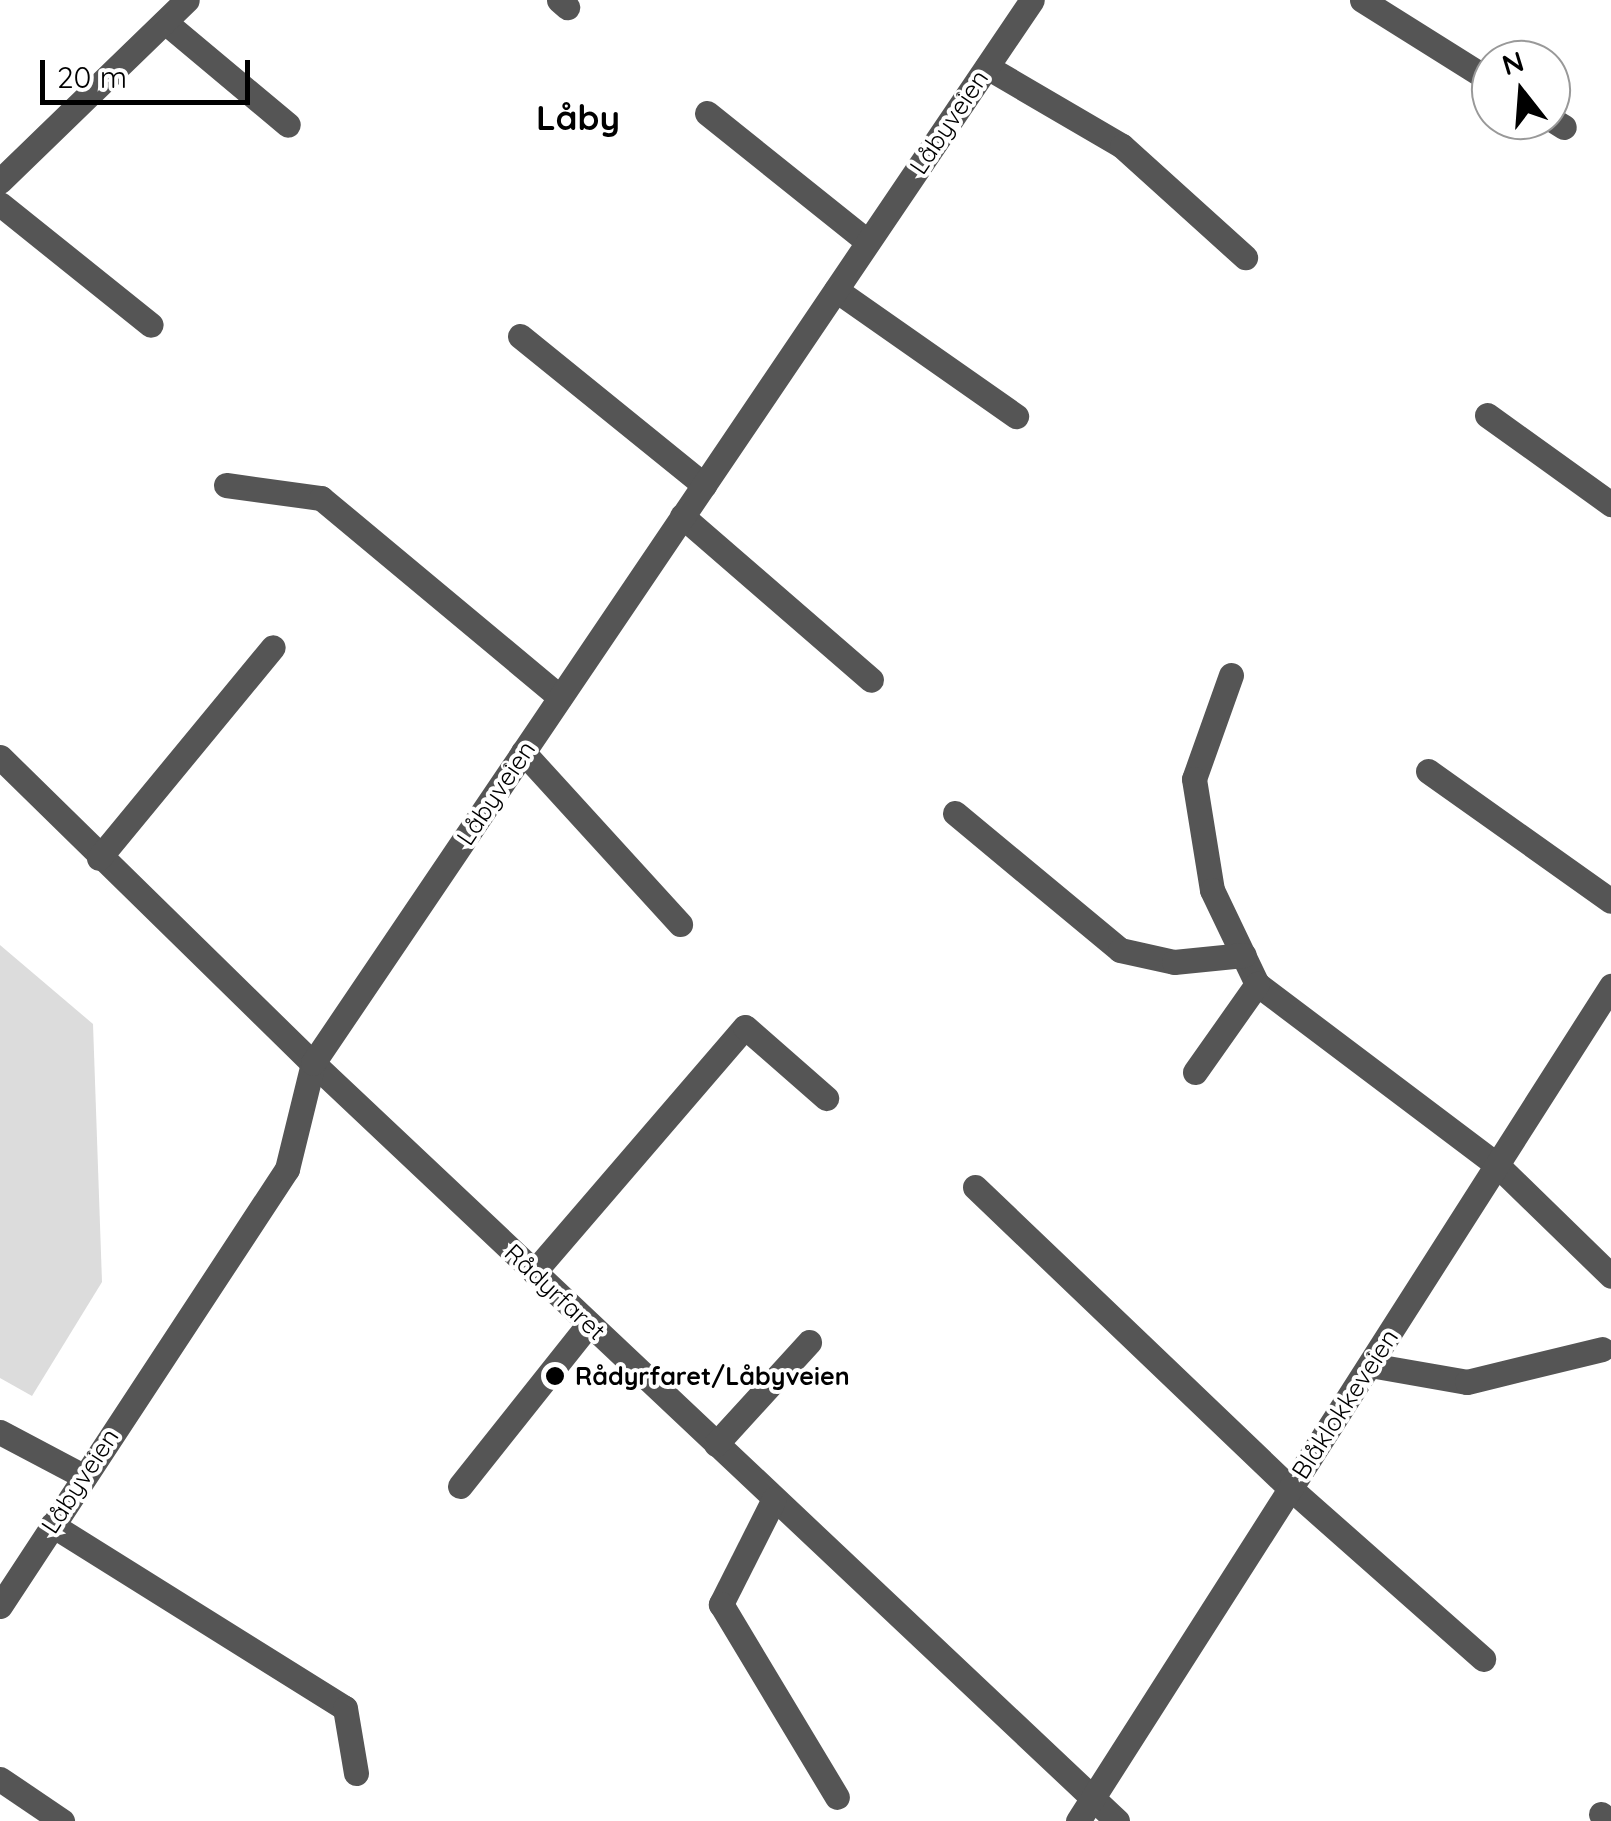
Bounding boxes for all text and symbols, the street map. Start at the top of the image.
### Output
scale bar [45,40,255,102]
north arrow [1471,40,1571,140]
text: N [1498,43,1528,82]
text: 20 m [57,58,127,96]
street label: Låbyveien [903,64,995,180]
district label: Låby [536,96,620,138]
street label: Låbyveien [450,735,542,851]
street label: Rådyrfaret [498,1238,612,1346]
street label: Blåklokkeveien [1286,1324,1404,1484]
place label: Rådyrfaret/Låbyveien [575,1361,850,1391]
marker: Rådyrfaret/Låbyveien [544,1365,566,1387]
street label: Låbyveien [35,1423,125,1539]

